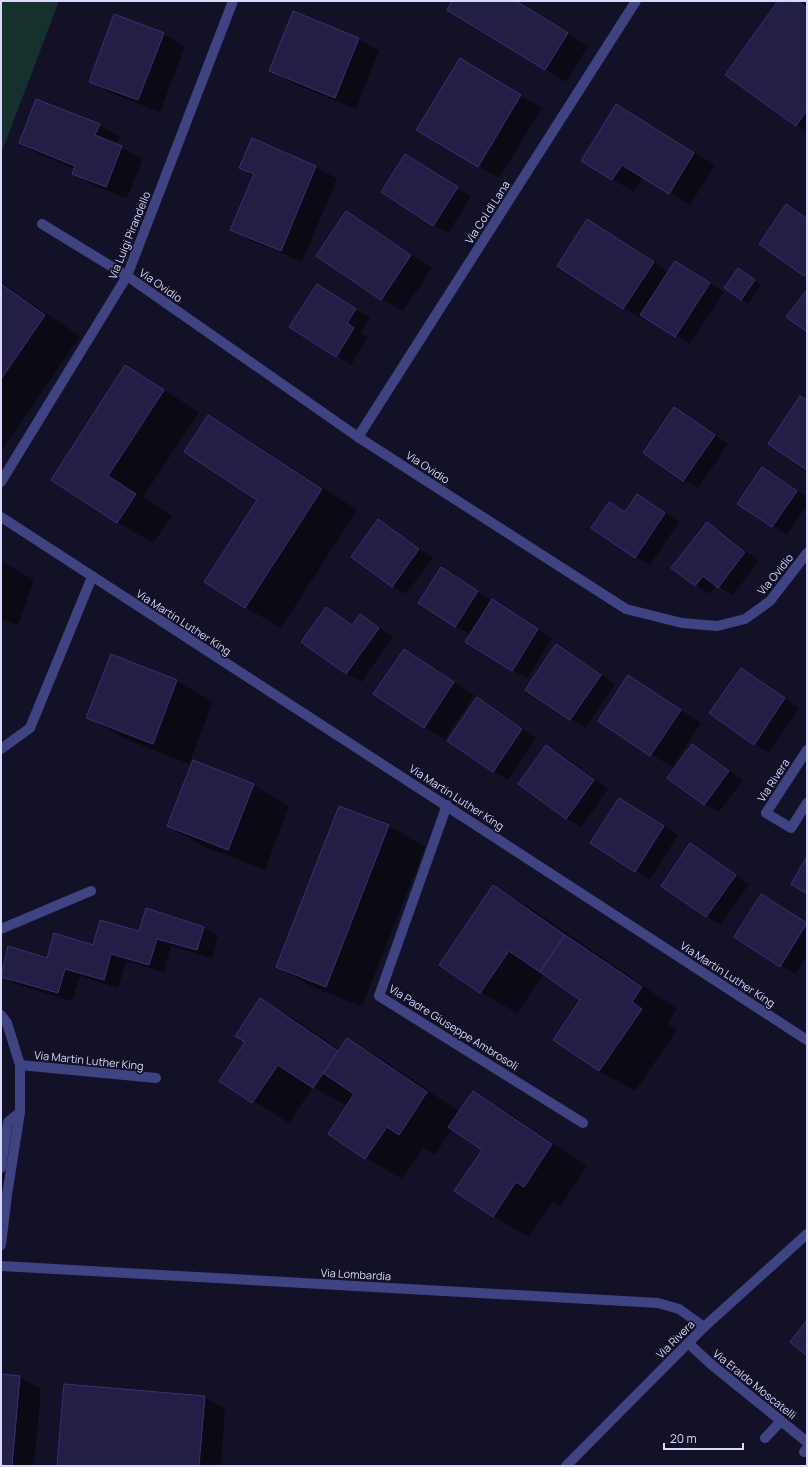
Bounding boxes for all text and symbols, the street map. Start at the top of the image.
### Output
street label: Via Col di Lana [461,178,513,246]
street label: Via Luigi Pirandello [105,188,154,281]
street label: Via Ovidio [137,265,186,305]
street label: Via Ovidio [403,447,453,487]
street label: Via Ovidio [754,550,797,598]
street label: Via Martin Luther King [134,586,234,658]
street label: Via Rivera [754,756,792,804]
street label: Via Martin Luther King [407,761,507,833]
street label: Via Martin Luther King [678,938,778,1010]
street label: Via Padre Giuseppe Ambrosoli [386,981,522,1073]
street label: Via Martin Luther King [33,1047,145,1073]
street label: Via Lombardia [320,1265,392,1283]
street label: Via Rivera [653,1317,697,1361]
street label: Via Eraldo Moscatelli [710,1346,800,1422]
scale bar [664,1425,743,1451]
text: 20 m [670,1430,697,1447]

